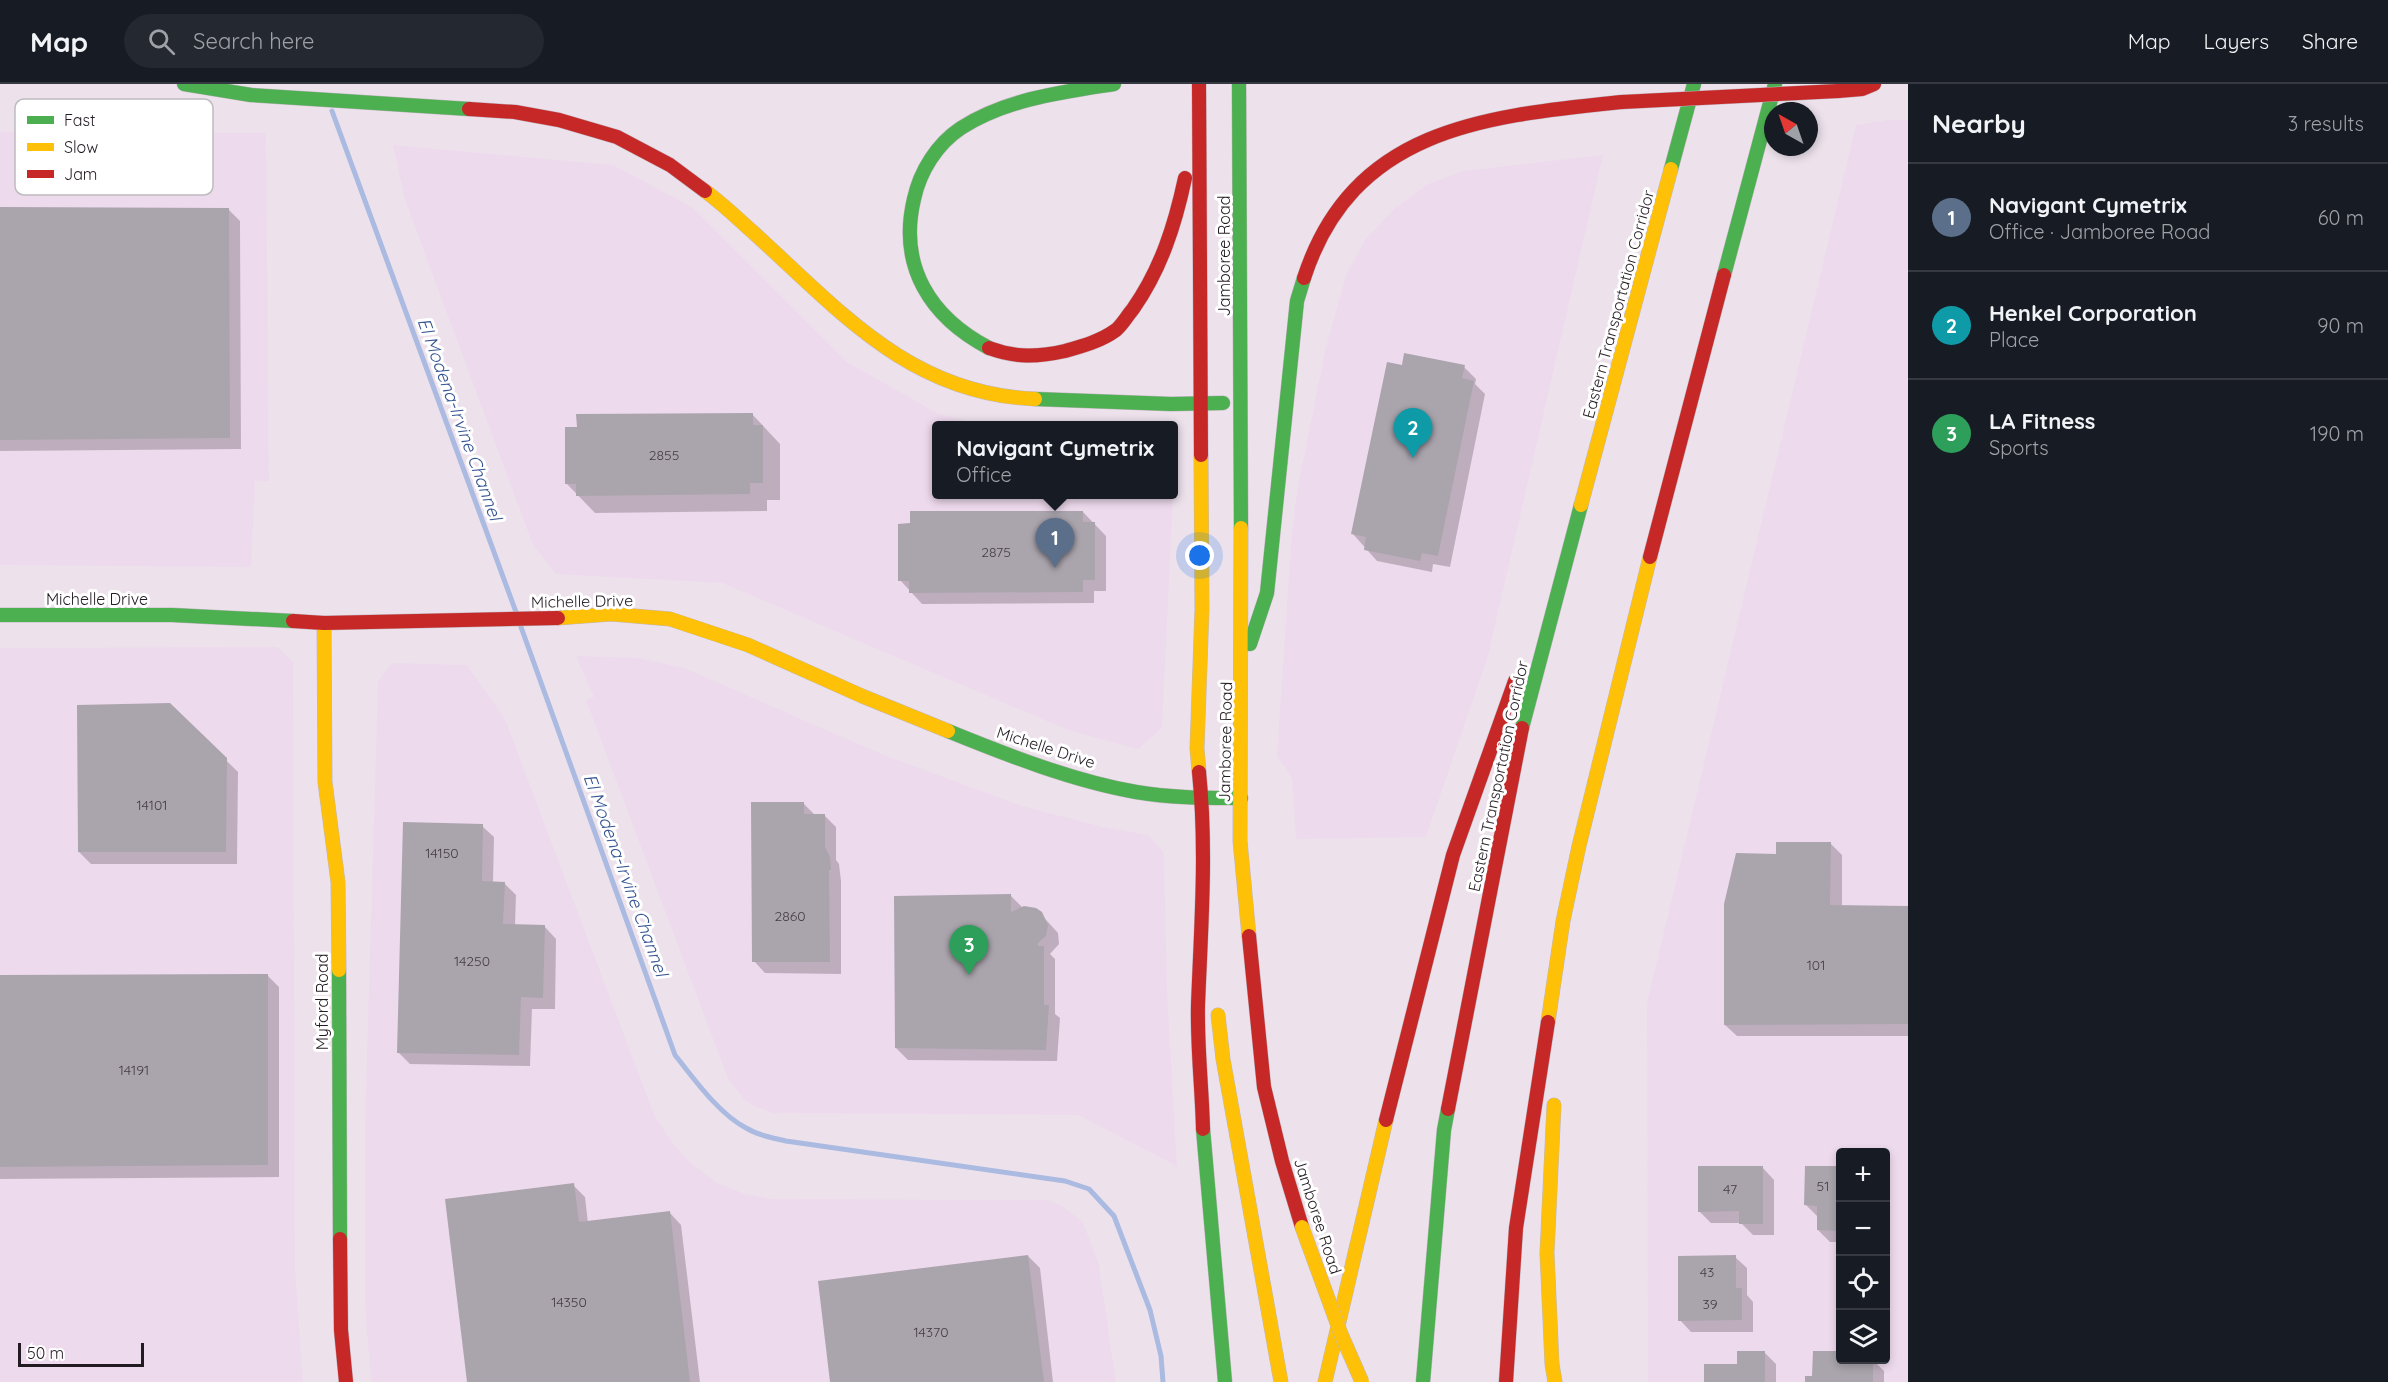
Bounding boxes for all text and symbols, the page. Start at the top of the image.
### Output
search box [124,14,544,68]
text: Map [30,24,88,59]
icon: search [145,25,178,58]
text: Search here [193,27,315,55]
text: Map [2128,28,2171,54]
text: Layers [2204,28,2269,54]
text: Share [2302,28,2358,54]
legend [15,99,213,195]
north arrow [1764,102,1818,156]
text: Nearby [1932,107,2026,140]
text: Fast [64,110,95,130]
text: 3 results [2288,111,2364,136]
text: Slow [64,137,98,157]
text: Jam [64,164,97,184]
street label: Eastern Transportation Corridor [1578,188,1658,420]
text: Navigant Cymetrix [1989,191,2187,219]
street label: Jamboree Road [1214,196,1234,316]
text: 1 [1948,205,1955,230]
text: 60 m [2318,205,2364,230]
text: Office · Jamboree Road [1989,219,2210,244]
text: Henkel Corporation [1989,299,2197,327]
text: 2 [1946,313,1957,338]
text: 90 m [2317,313,2364,338]
water label: El Modena-Irvine Channel [413,315,508,525]
text: Place [1989,327,2039,352]
text: LA Fitness [1989,407,2095,435]
pin: 2 [1394,408,1432,458]
popup [932,421,1178,499]
text: 3 [1946,421,1957,446]
text: 190 m [2310,421,2364,446]
text: Navigant Cymetrix [956,434,1154,462]
text: Sports [1989,435,2049,460]
house number: 2855 [649,446,679,464]
text: Office [956,462,1012,487]
pin: 1 [1036,518,1074,568]
your location [1185,541,1214,570]
house number: 2875 [981,543,1011,561]
street label: Michelle Drive [46,589,148,609]
street label: Michelle Drive [531,590,633,612]
street label: Eastern Transportation Corridor [1464,659,1532,893]
street label: Jamboree Road [1214,681,1236,803]
street label: Michelle Drive [994,722,1098,772]
water label: El Modena-Irvine Channel [579,771,674,981]
house number: 14101 [137,796,167,814]
house number: 14150 [425,844,459,862]
house number: 2860 [774,907,806,925]
pin: 3 [950,926,988,975]
house number: 14250 [454,952,490,970]
street label: Myford Road [312,954,332,1050]
house number: 101 [1807,956,1825,974]
house number: 14191 [119,1061,149,1079]
map controls [1836,1148,1890,1364]
button: + [1836,1148,1890,1202]
street label: Jamboree Road [1290,1155,1346,1277]
house number: 51 [1817,1177,1829,1195]
house number: 47 [1723,1180,1737,1198]
button: − [1836,1202,1890,1256]
button: locate [1836,1256,1890,1310]
house number: 43 [1700,1263,1714,1281]
house number: 14350 [551,1293,587,1311]
house number: 39 [1702,1295,1718,1313]
button: layers [1836,1310,1890,1364]
house number: 14370 [913,1323,949,1341]
scale bar [18,1340,144,1368]
text: 50 m [27,1343,64,1363]

